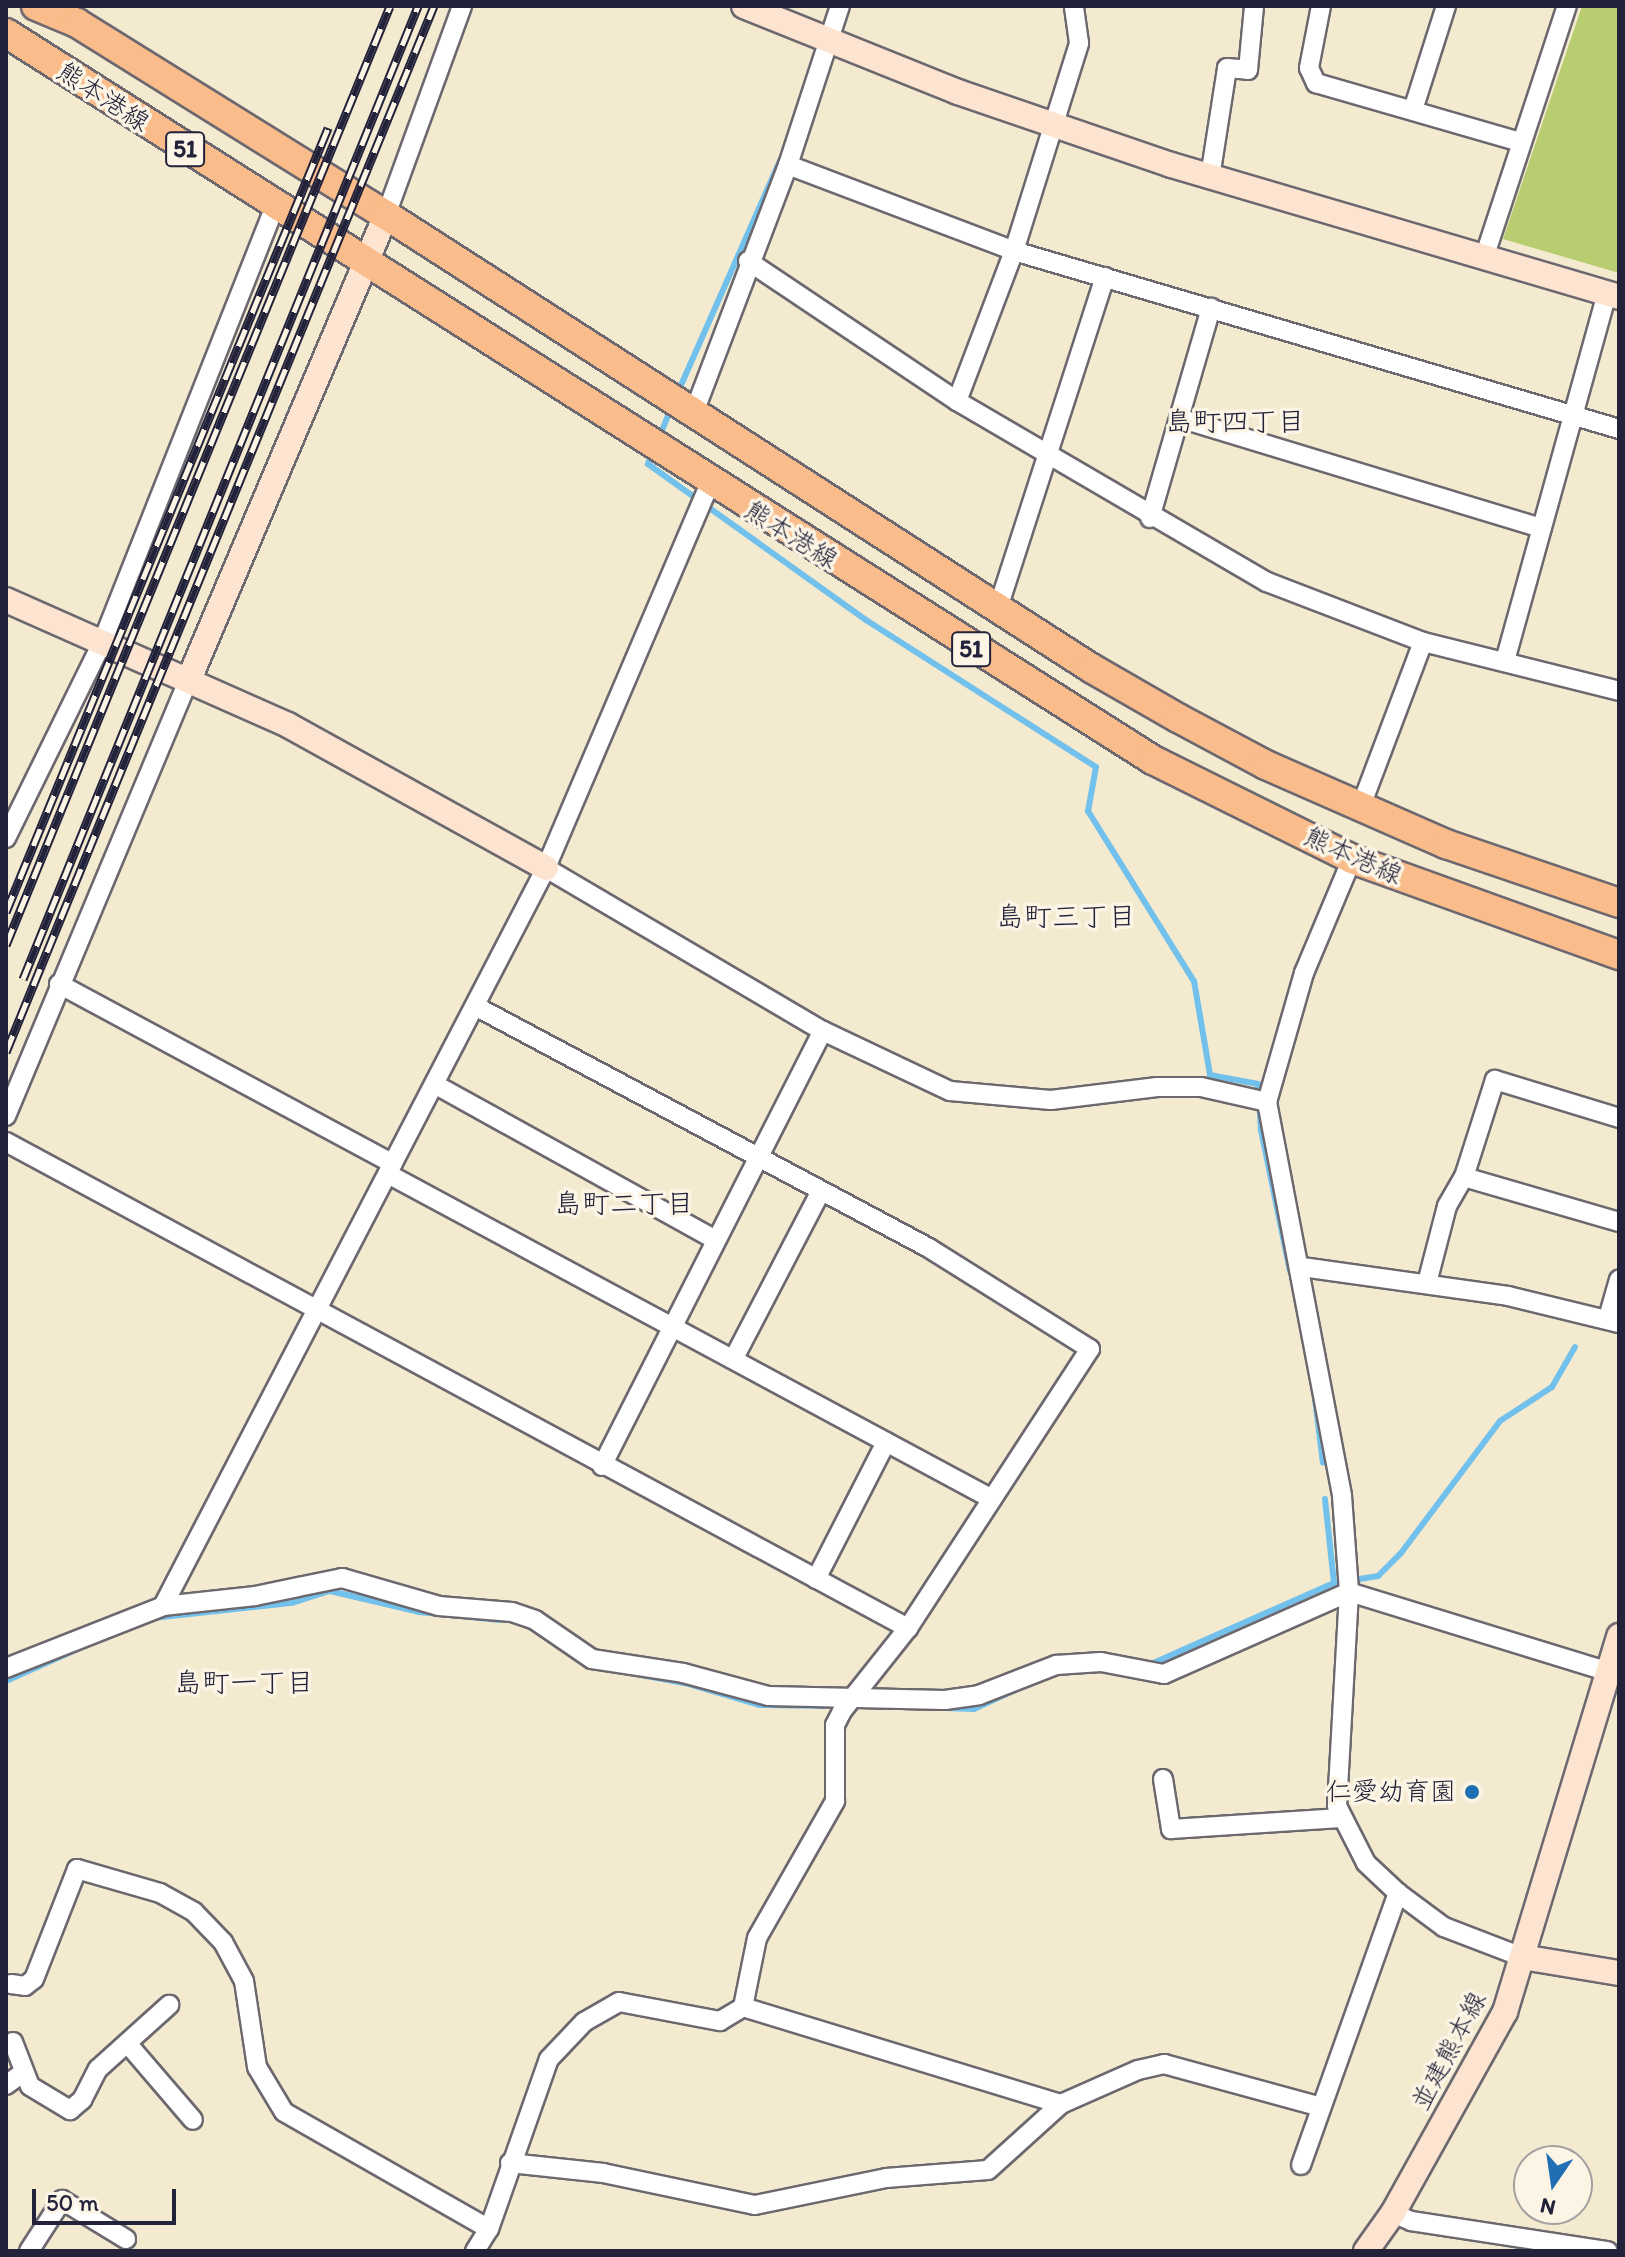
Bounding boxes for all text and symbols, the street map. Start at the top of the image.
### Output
street label: 熊本港線 [51,56,155,138]
road number: 51 [165,129,205,169]
district label: 島町四丁目 [1165,404,1305,438]
street label: 熊本港線 [739,494,843,576]
road number: 51 [951,629,991,669]
street label: 熊本港線 [1299,821,1407,891]
district label: 島町三丁目 [996,899,1136,933]
district label: 島町二丁目 [554,1186,694,1220]
district label: 島町一丁目 [174,1665,314,1699]
place label: 仁愛幼育園 [1326,1776,1456,1808]
marker: 仁愛幼育園 [1463,1783,1481,1801]
street label: 並建熊本線 [1405,1986,1493,2116]
north arrow [1513,2145,1593,2225]
scale bar [36,2173,180,2223]
text: 50 m [46,2188,99,2217]
text: N [1538,2192,1558,2222]

